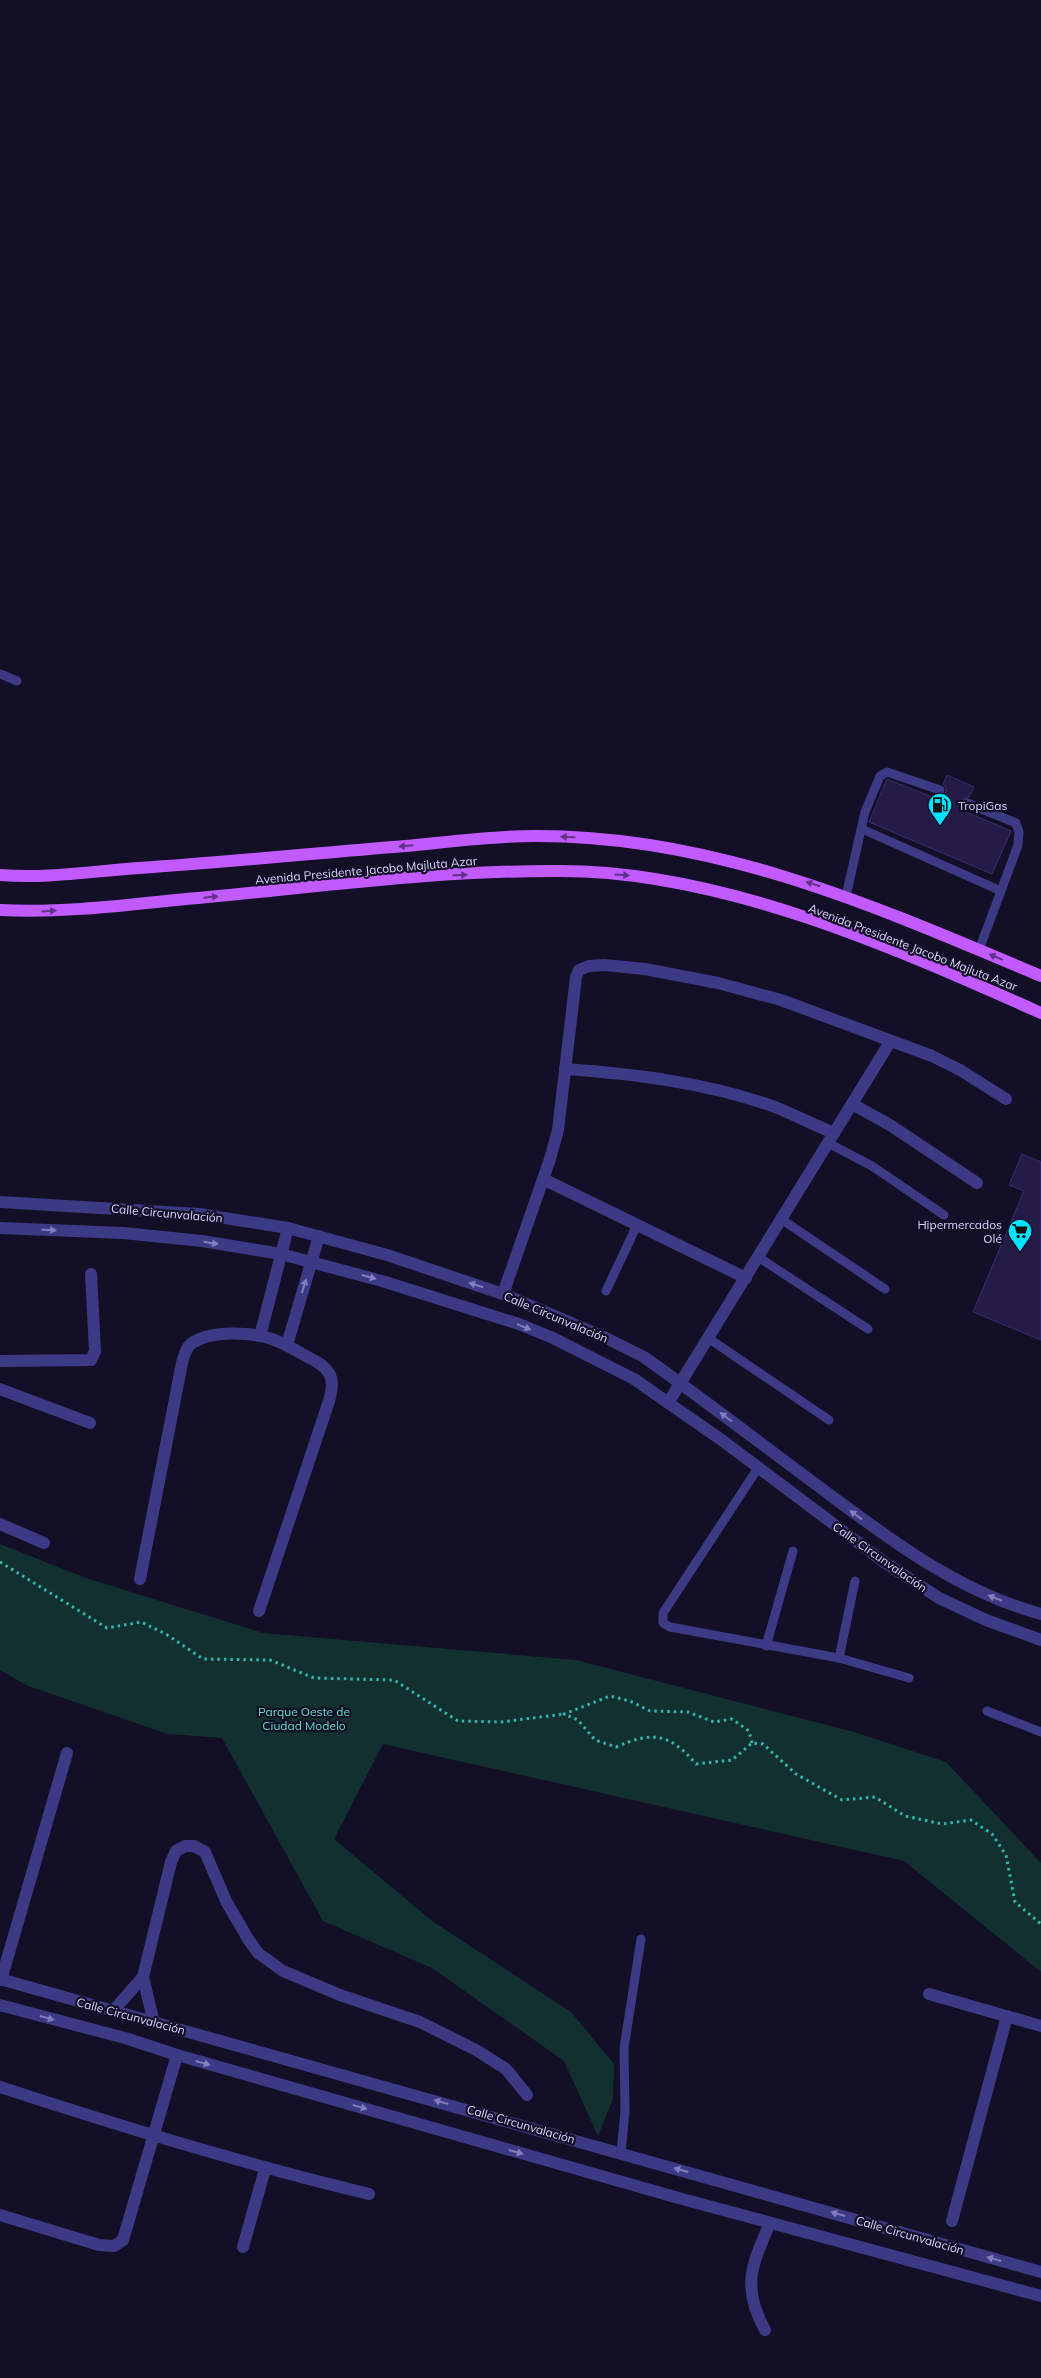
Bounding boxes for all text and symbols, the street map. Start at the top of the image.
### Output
fuel station icon: TropiGas [927,792,953,826]
place label: TropiGas [958,798,1007,813]
one-way arrow [560,833,576,841]
one-way arrow [398,842,414,850]
street label: Avenida Presidente Jacobo Majluta Azar [254,853,478,887]
one-way arrow [452,871,468,879]
one-way arrow [614,871,630,879]
one-way arrow [805,880,820,888]
one-way arrow [203,893,219,901]
street label: Avenida Presidente Jacobo Majluta Azar [806,900,1020,994]
one-way arrow [41,906,57,914]
one-way arrow [989,953,1003,961]
street label: Calle Circunvalación [111,1201,223,1225]
place label: Hipermercados Olé [917,1217,1002,1246]
supermarket icon: Hipermercados Olé [1007,1218,1033,1252]
one-way arrow [41,1227,57,1235]
one-way arrow [203,1239,219,1247]
one-way arrow [362,1273,377,1281]
one-way arrow [301,1278,309,1293]
one-way arrow [468,1281,483,1288]
street label: Calle Circunvalación [502,1288,610,1346]
one-way arrow [517,1323,531,1331]
one-way arrow [719,1412,733,1422]
one-way arrow [850,1509,863,1520]
street label: Calle Circunvalación [830,1519,930,1595]
one-way arrow [987,1594,1002,1602]
park label: Parque Oeste de Ciudad Modelo [258,1704,350,1733]
street label: Calle Circunvalación [75,1994,187,2038]
one-way arrow [40,2014,55,2022]
one-way arrow [196,2059,211,2067]
one-way arrow [433,2098,448,2106]
street label: Calle Circunvalación [465,2101,577,2147]
one-way arrow [352,2104,367,2112]
one-way arrow [508,2148,523,2156]
one-way arrow [674,2166,689,2174]
one-way arrow [830,2210,845,2218]
street label: Calle Circunvalación [854,2212,966,2258]
one-way arrow [986,2255,1002,2263]

